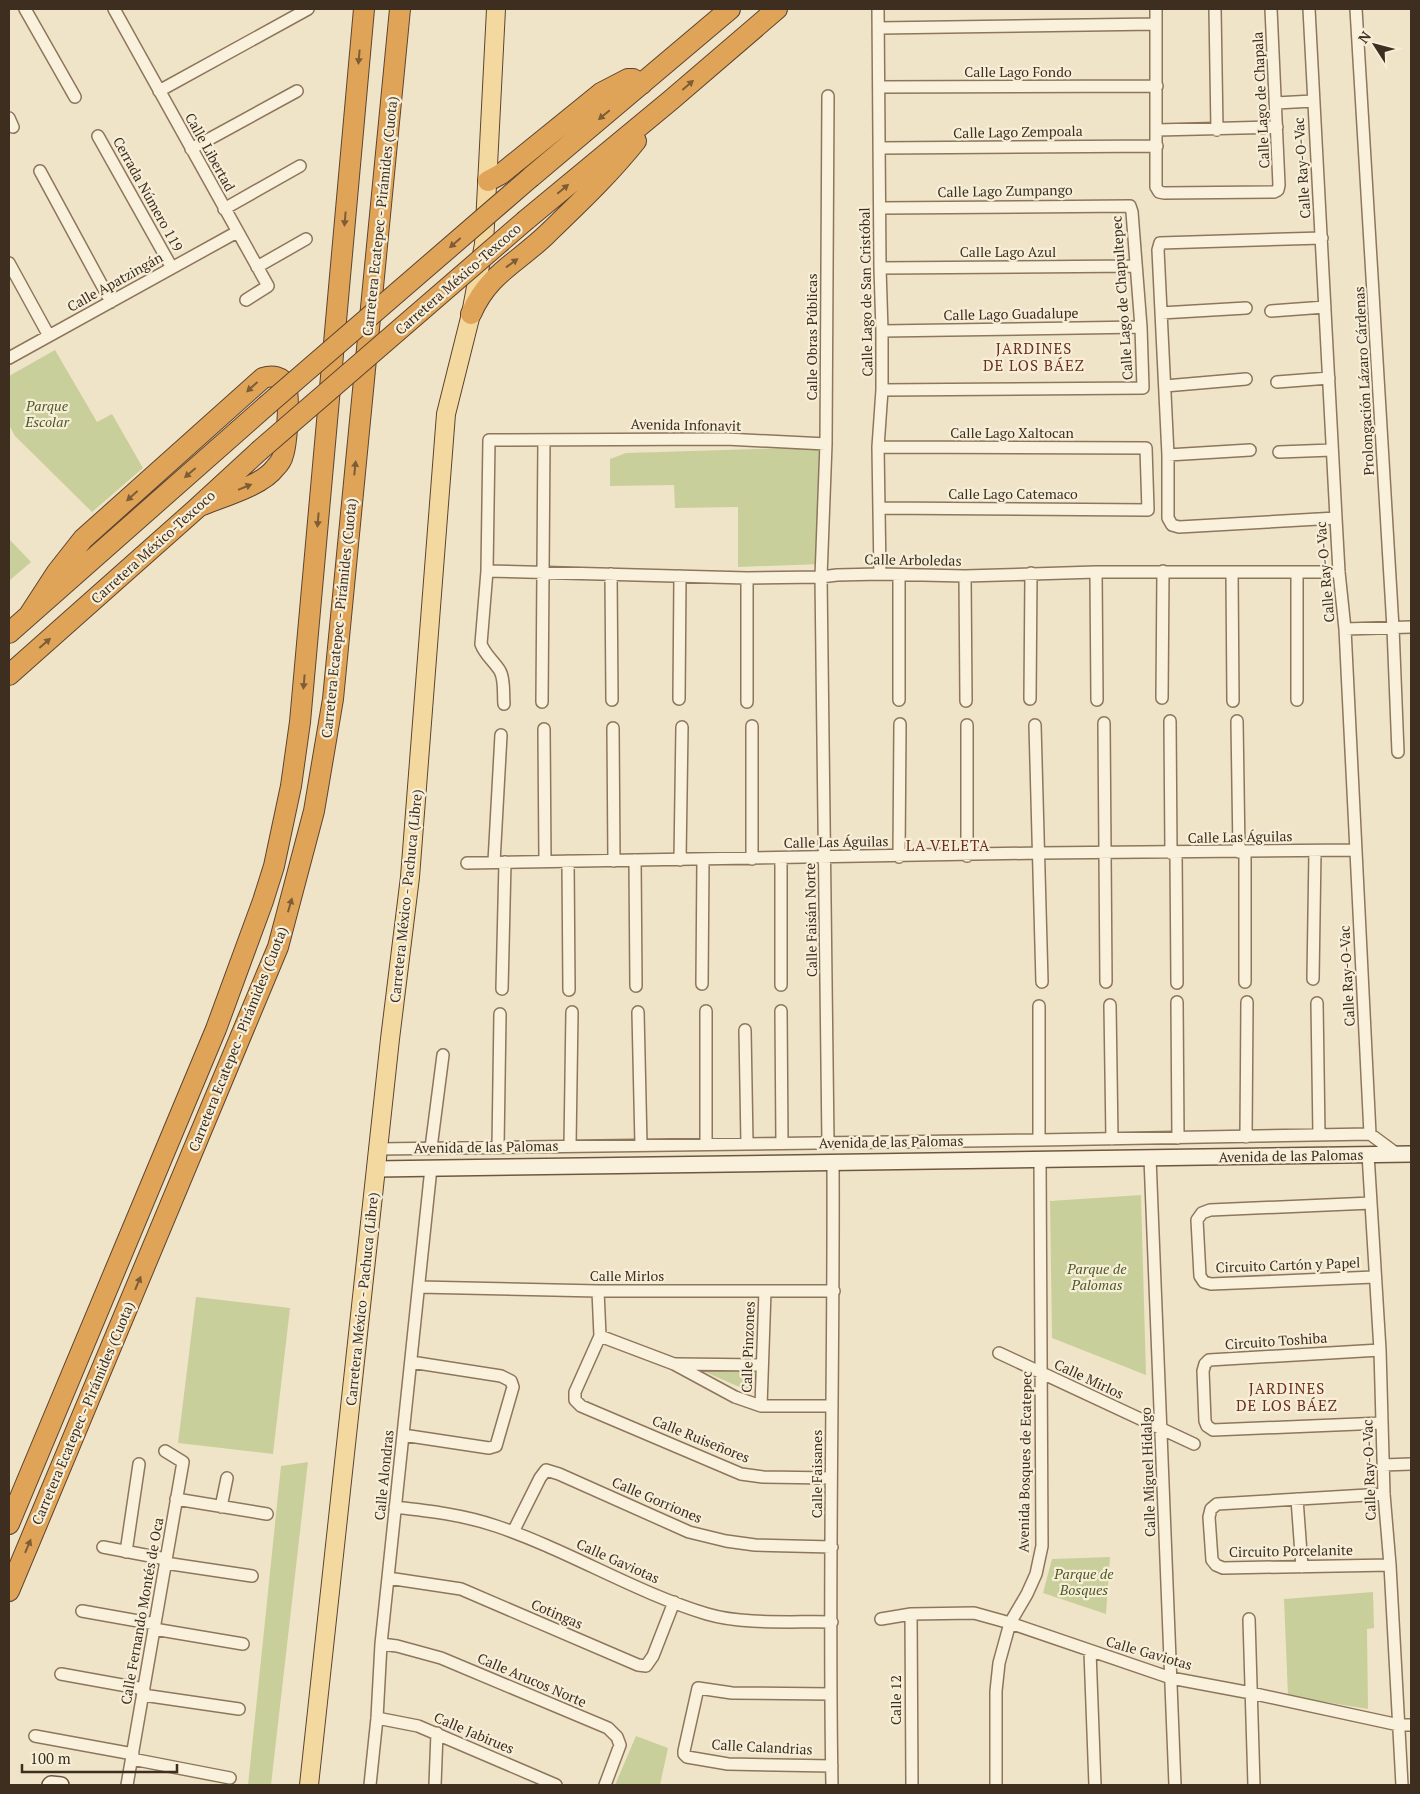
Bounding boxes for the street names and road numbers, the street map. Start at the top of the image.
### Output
street label: Calle Lago de Chapala [1247,31,1274,169]
street label: Calle Lago Fondo [964,62,1072,81]
street label: Carretera Ecatepec - Pirámides (Cuota) [357,95,402,337]
street label: Calle Libertad [181,109,240,195]
street label: Calle Ray-O-Vac [1288,117,1315,219]
street label: Calle Lago Zempoala [953,121,1083,142]
street label: Cerrada Número 119 [109,133,188,254]
street label: Calle Lago Zumpango [937,180,1073,201]
street label: Calle Lago de San Cristóbal [855,207,876,377]
street label: Calle Lago de Chapultepec [1106,215,1137,381]
street label: Carretera México-Texcoco [391,218,525,339]
street label: Calle Lago Azul [960,242,1056,261]
street label: Calle Apatzingán [64,247,167,316]
street label: Calle Obras Públicas [802,274,821,400]
street label: Prolongación Lázaro Cárdenas [1349,286,1378,476]
street label: Calle Lago Guadalupe [943,303,1079,324]
street label: Avenida Infonavit [631,414,742,435]
street label: Calle Lago Xaltocan [950,423,1075,442]
street label: Calle Lago Catemaco [948,484,1078,503]
street label: Carretera México-Texcoco [86,485,219,608]
street label: Carretera Ecatepec - Pirámides (Cuota) [316,497,361,739]
street label: Calle Ray-O-Vac [1311,521,1338,623]
street label: Calle Arboledas [864,549,962,570]
street label: Carretera México - Pachuca (Libre) [385,788,426,1004]
street label: Calle Las Águilas [1187,826,1293,847]
street label: Calle Las Águilas [783,831,889,852]
street label: Calle Faisán Norte [800,863,821,977]
street label: Carretera Ecatepec - Pirámides (Cuota) [184,923,292,1154]
street label: Calle Ray-O-Vac [1334,925,1359,1027]
street label: Avenida de las Palomas [818,1131,964,1152]
street label: Avenida de las Palomas [413,1136,559,1157]
street label: Avenida de las Palomas [1218,1145,1364,1166]
street label: Carretera México - Pachuca (Libre) [341,1191,382,1407]
street label: Circuito Cartón y Papel [1215,1252,1361,1277]
street label: Calle Mirlos [590,1266,664,1285]
street label: Carretera Ecatepec - Pirámides (Cuota) [27,1298,138,1528]
street label: Calle Pinzones [736,1301,759,1393]
street label: Circuito Toshiba [1224,1327,1328,1354]
street label: Calle Mirlos [1051,1354,1127,1403]
street label: Avenida Bosques de Ecatepec [1013,1371,1036,1553]
street label: Calle Miguel Hidalgo [1136,1407,1159,1537]
street label: Calle Ruiseñores [650,1410,753,1467]
street label: Calle Ray-O-Vac [1357,1419,1380,1521]
street label: Calle Alondras [369,1429,398,1521]
street label: Calle Faisanes [807,1430,826,1518]
street label: Calle Gorriones [609,1472,705,1527]
street label: Calle Fernando Montés de Oca [116,1516,167,1706]
street label: Calle Gaviotas [574,1534,663,1587]
street label: Circuito Porcelanite [1229,1540,1353,1561]
street label: Cotingas [528,1594,586,1633]
street label: Calle Gaviotas [1104,1631,1194,1674]
street label: Calle Arucos Norte [475,1648,590,1711]
street label: Calle 12 [886,1675,905,1725]
street label: Calle Jabirues [431,1707,517,1758]
street label: Calle Calandrias [711,1734,813,1759]

